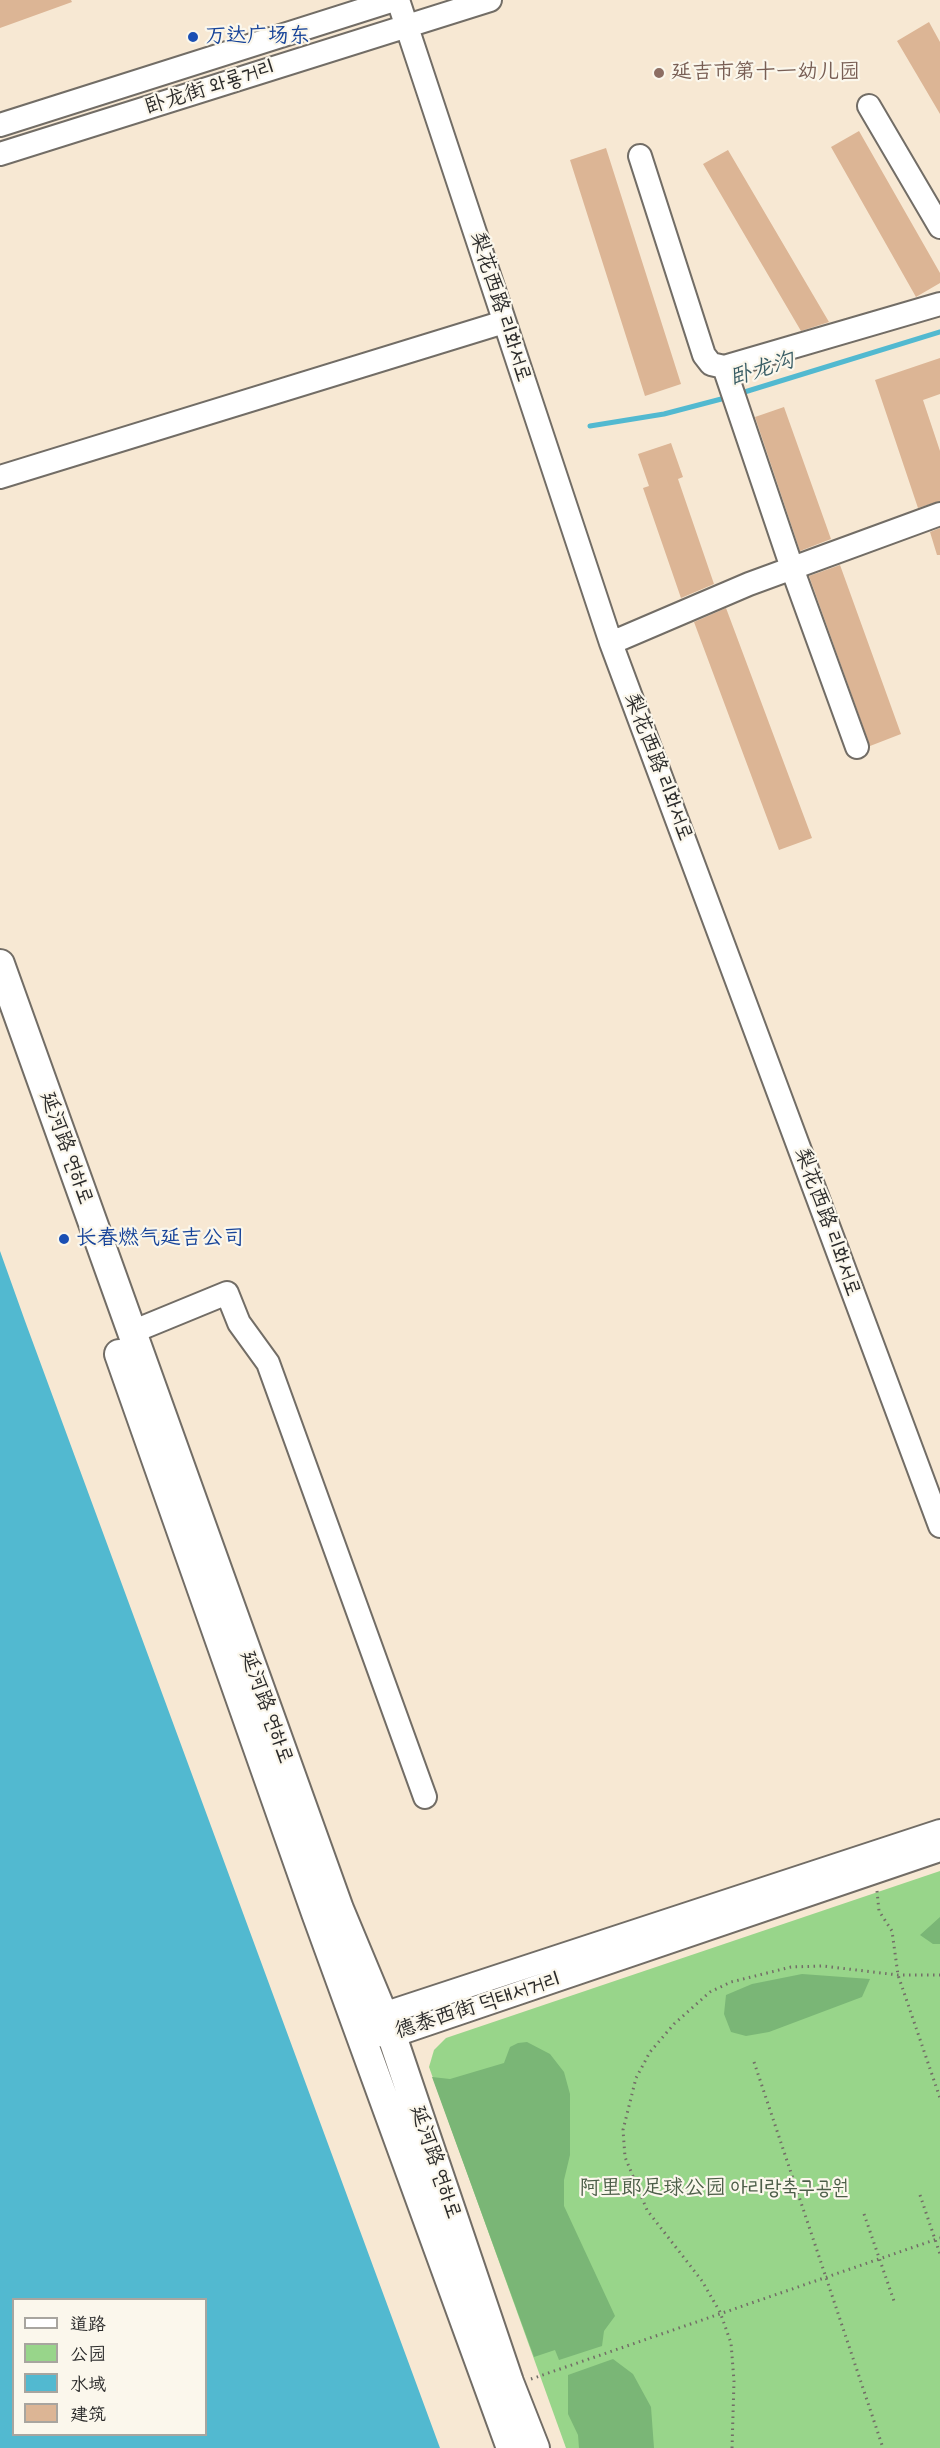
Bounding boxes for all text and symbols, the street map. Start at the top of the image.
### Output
place label: 万达广场东 [205,24,310,50]
marker: 万达广场东 [186,30,200,44]
street label: 卧龙街 와룡거리 [142,55,278,121]
place label: 延吉市第十一幼儿园 [671,60,860,86]
marker: 延吉市第十一幼儿园 [652,66,666,80]
street label: 梨花西路 리화서로 [464,229,536,385]
water label: 卧龙沟 [727,348,797,392]
street label: 梨花西路 리화서로 [618,690,698,844]
street label: 延河路 연하로 [34,1088,98,1208]
street label: 梨花西路 리화서로 [788,1144,866,1300]
place label: 长春燃气延吉公司 [76,1226,244,1252]
marker: 长春燃气延吉公司 [57,1232,71,1246]
street label: 延河路 연하로 [234,1647,298,1767]
street label: 德泰西街 덕태서거리 [392,1967,564,2045]
street label: 延河路 연하로 [404,2102,466,2222]
park label: 阿里郎足球公园 아리랑축구공원 [579,2176,849,2202]
legend [12,2298,207,2436]
text: 道路 [70,2313,106,2336]
text: 公园 [70,2343,106,2366]
text: 水域 [70,2373,106,2396]
text: 建筑 [70,2403,106,2426]

